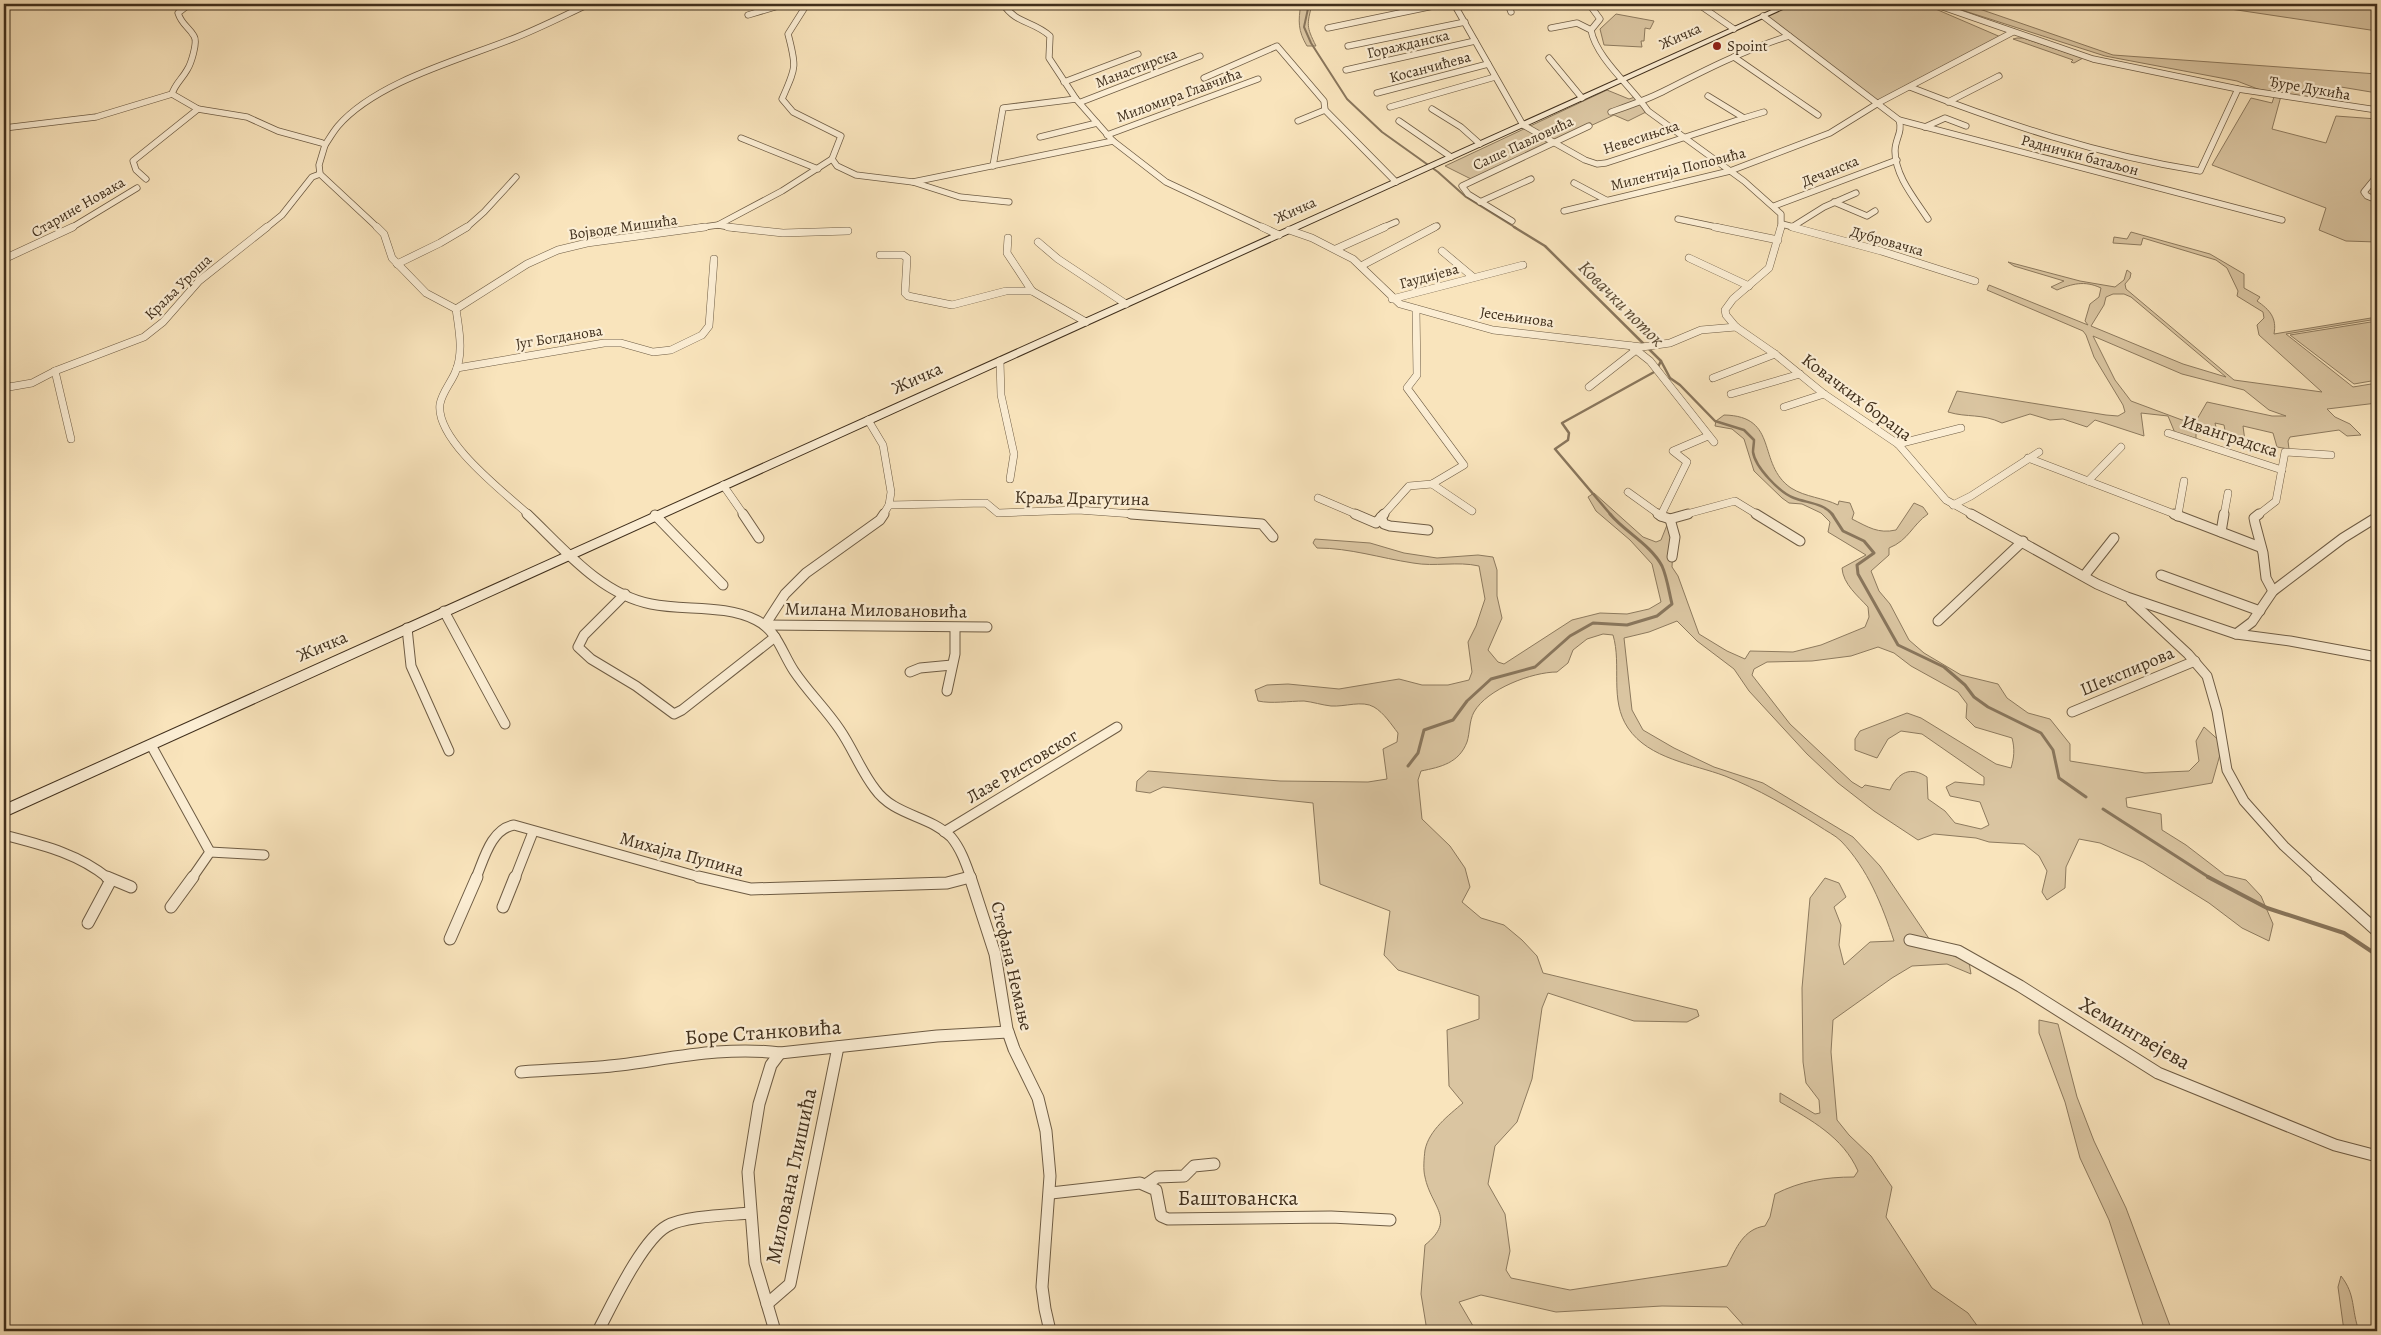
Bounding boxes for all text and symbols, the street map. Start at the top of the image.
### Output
street label: Жичка [1656,18,1704,54]
street label: Горажданска [1365,25,1451,63]
place label: Spoint [1727,36,1768,56]
marker: Spoint [1711,40,1723,52]
street label: Манастирска [1092,43,1180,93]
street label: Косанчићева [1387,47,1473,87]
street label: Миломира Главчића [1114,63,1245,127]
street label: Ђуре Дукића [2268,71,2352,105]
street label: Саше Павловића [1470,111,1577,175]
street label: Невесињска [1600,115,1682,159]
street label: Раднички батаљон [2019,130,2141,180]
street label: Милентија Поповића [1608,143,1748,195]
street label: Дечанска [1798,150,1862,192]
street label: Старине Новака [27,172,129,242]
street label: Жичка [1271,192,1319,228]
street label: Војводе Мишића [567,209,679,245]
street label: Дубровачка [1848,221,1926,261]
street label: Краља Уроша [140,250,216,324]
water label: Ковачки поток [1572,255,1671,353]
street label: Гаудијева [1397,258,1461,294]
street label: Јесењинова [1479,302,1555,332]
street label: Југ Богданова [514,320,604,354]
street label: Ковачких бораца [1797,348,1918,447]
street label: Жичка [888,356,947,400]
street label: Иванградска [2179,409,2282,463]
street label: Краља Драгутина [1014,485,1150,511]
street label: Милана Миловановића [785,596,968,624]
street label: Жичка [293,624,352,667]
street label: Шекспирова [2076,640,2178,702]
street label: Лазе Ристовског [962,723,1083,809]
street label: Михајла Пупина [617,826,747,882]
street label: Стефана Немање [985,899,1039,1033]
street label: Хемингвејева [2074,990,2196,1076]
street label: Боре Станковића [684,1013,842,1051]
street label: Милована Глишића [759,1085,823,1267]
street label: Баштованска [1178,1184,1299,1212]

